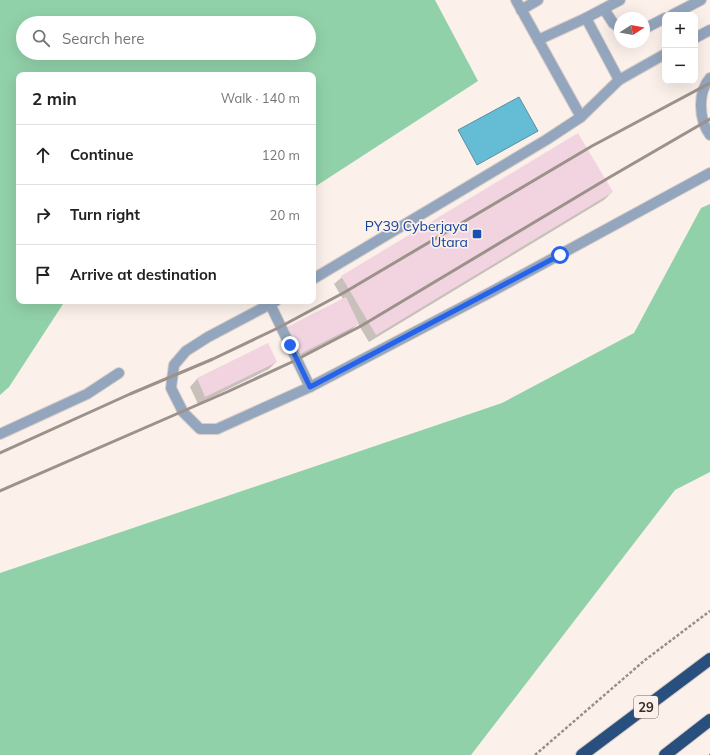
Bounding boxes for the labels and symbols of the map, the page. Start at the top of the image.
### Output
north arrow [614,12,650,48]
place label: PY39 Cyberjaya Utara [365,217,468,251]
marker: PY39 Cyberjaya Utara [471,228,483,240]
route start [551,246,569,264]
route end [281,336,299,354]
road number: 29 [634,696,658,718]

